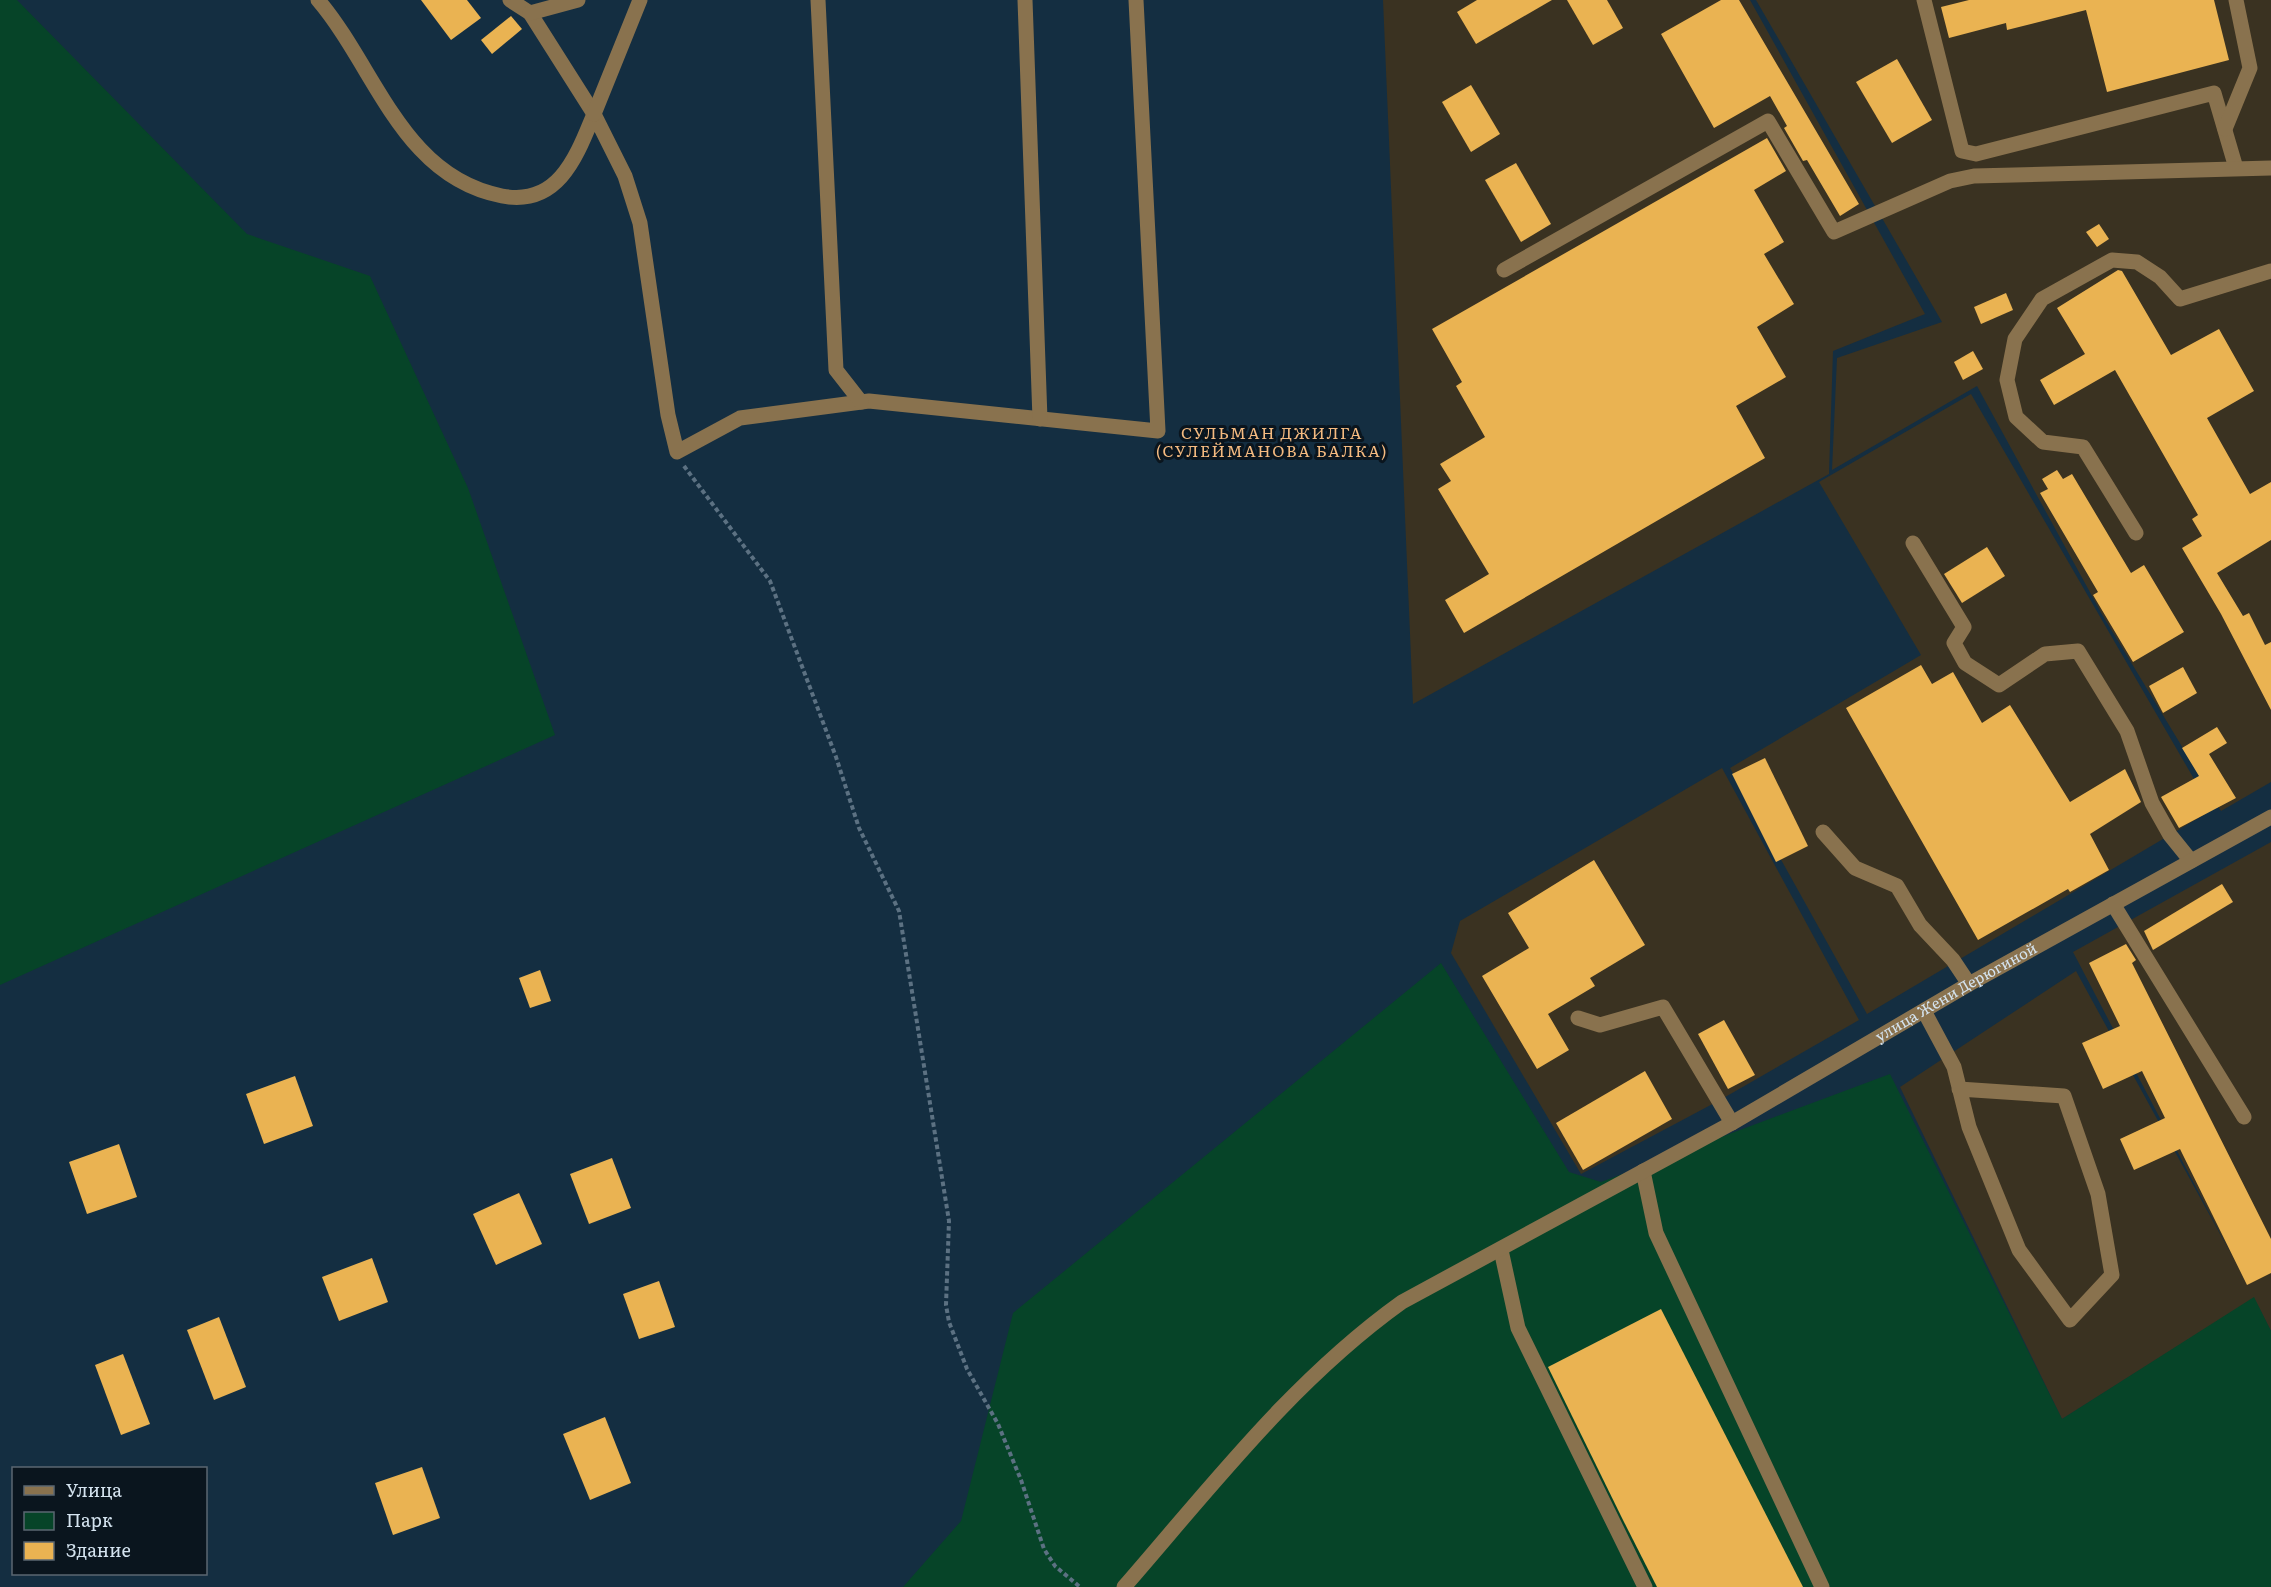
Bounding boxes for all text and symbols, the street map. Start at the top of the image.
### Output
district label: СУЛЬМАН ДЖИЛГА (СУЛЕЙМАНОВА БАЛКА) [1156,420,1388,462]
street label: улица Жени Дерюгиной [1870,936,2041,1047]
legend [12,1467,207,1575]
text: Улица [66,1476,122,1503]
text: Парк [66,1506,113,1533]
text: Здание [66,1536,131,1563]

